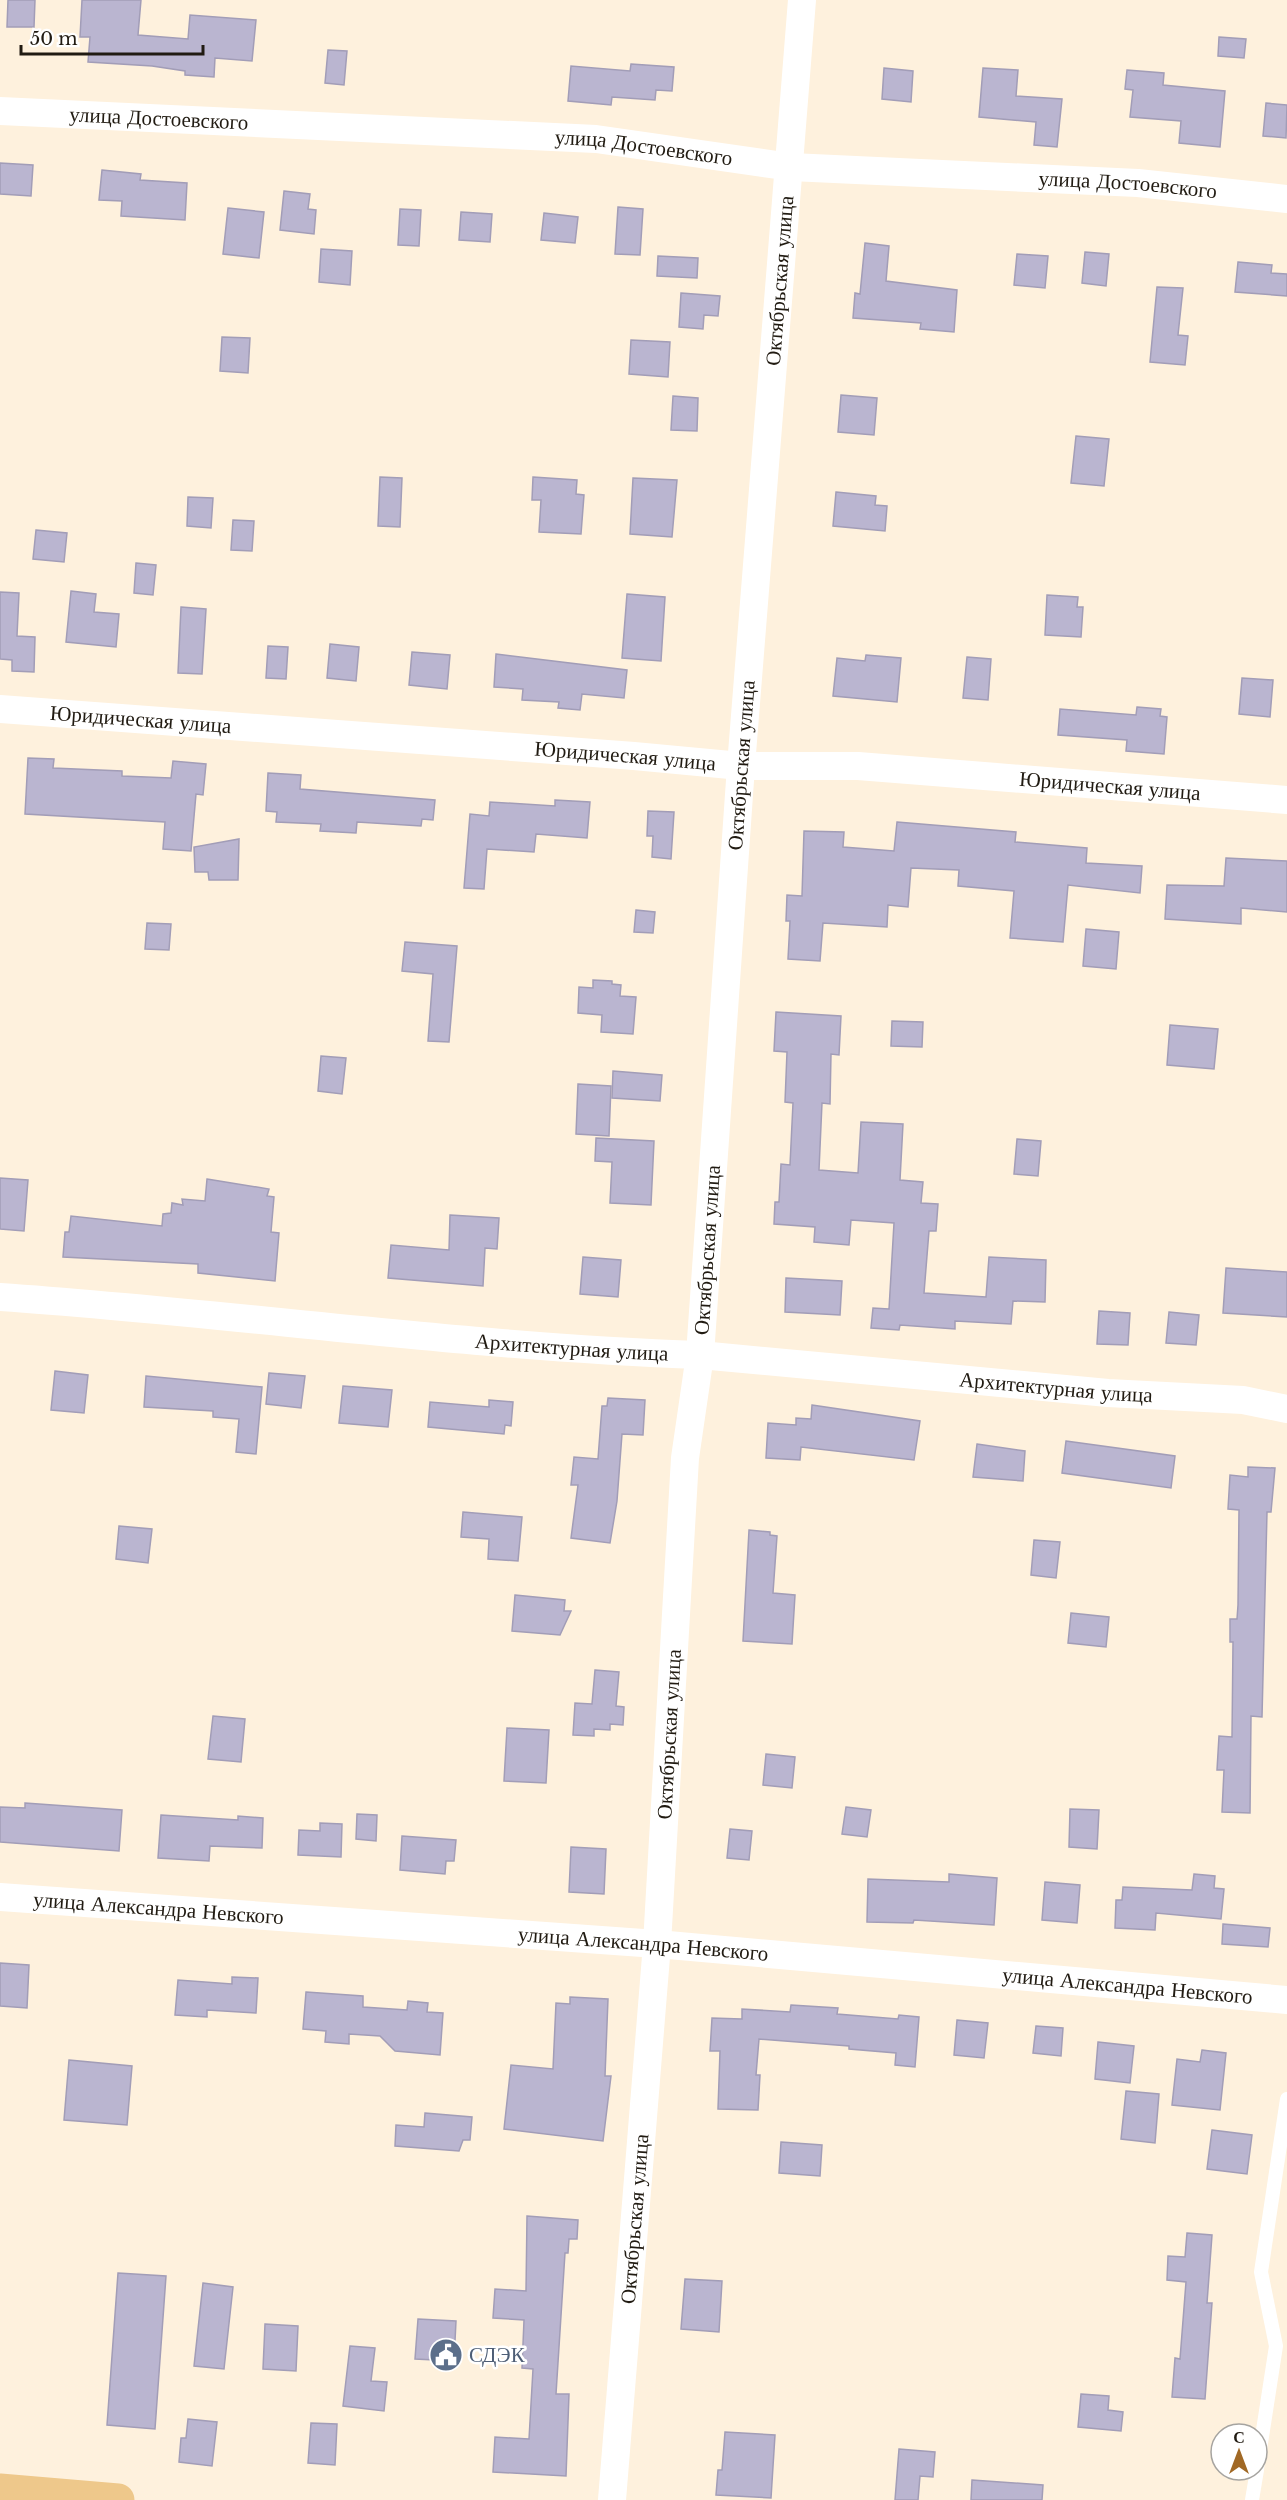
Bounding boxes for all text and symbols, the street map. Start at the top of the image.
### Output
scale bar [21,18,202,56]
text: 50 m [30,28,78,50]
street label: улица Достоевского [69,101,249,136]
street label: улица Достоевского [554,124,734,171]
street label: улица Достоевского [1038,165,1218,204]
street label: Октябрьская улица [760,194,799,367]
street label: Октябрьская улица [722,678,761,851]
street label: Юридическая улица [49,700,233,739]
street label: Юридическая улица [534,736,718,777]
street label: Юридическая улица [1018,766,1202,806]
street label: Октябрьская улица [688,1163,726,1336]
street label: Архитектурная улица [474,1328,670,1367]
street label: Архитектурная улица [958,1366,1154,1408]
street label: Октябрьская улица [651,1648,687,1820]
street label: улица Александра Невского [32,1886,285,1930]
street label: улица Александра Невского [517,1921,770,1967]
street label: улица Александра Невского [1001,1962,1254,2010]
street label: Октябрьская улица [615,2132,655,2305]
public building icon: СДЭК [428,2337,464,2373]
place label: СДЭК [469,2342,526,2368]
north arrow [1209,2422,1269,2482]
text: С [1233,2427,1245,2447]

